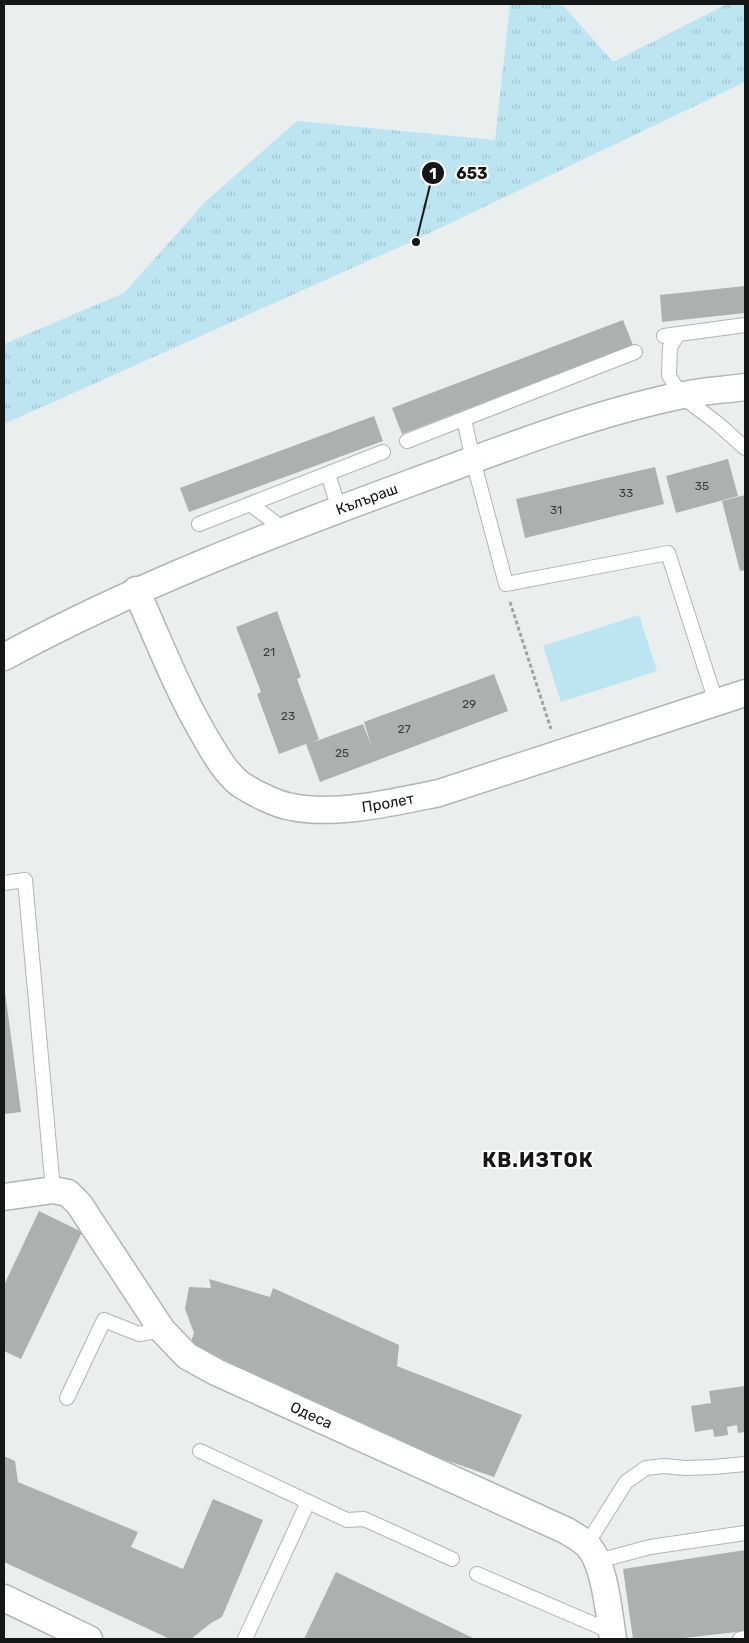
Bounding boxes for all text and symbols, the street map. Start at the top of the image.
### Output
callout: 653 [421,158,497,189]
text: 653 [456,164,488,183]
text: 1 [429,165,437,183]
street label: Кълъраш [333,479,400,519]
house number: 35 [695,479,709,493]
house number: 33 [619,486,633,500]
house number: 31 [550,503,562,517]
house number: 21 [263,645,275,659]
house number: 29 [462,697,476,711]
house number: 23 [281,709,295,723]
house number: 27 [397,722,411,736]
house number: 25 [335,746,349,760]
street label: Пролет [360,789,416,816]
district label: КВ.ИЗТОК [482,1148,594,1172]
street label: Одеса [287,1398,335,1432]

